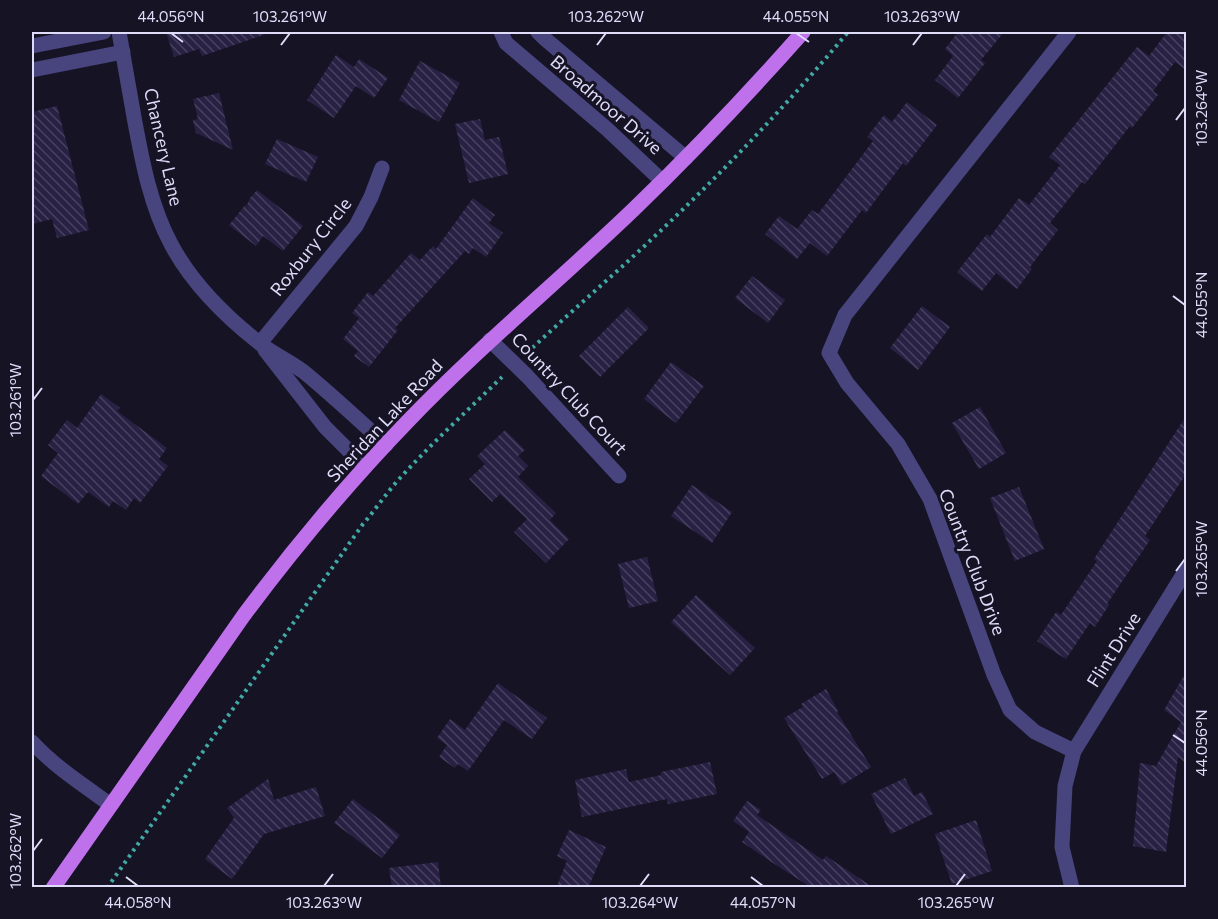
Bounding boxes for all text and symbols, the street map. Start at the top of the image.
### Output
text: 44.056°N [137,7,205,25]
text: 103.261°W [253,7,327,25]
text: 103.262°W [568,7,644,25]
text: 44.055°N [763,7,829,25]
text: 103.263°W [884,7,960,25]
street label: Broadmoor Drive [546,50,667,159]
text: 103.264°W [1192,70,1210,146]
street label: Chancery Lane [140,86,188,208]
street label: Roxbury Circle [265,193,355,300]
text: 44.055°N [1192,272,1210,338]
street label: Country Club Court [507,327,632,459]
street label: Sheridan Lake Road [322,354,447,486]
text: 103.261°W [6,363,24,437]
street label: Country Club Drive [935,485,1011,638]
text: 103.265°W [1192,521,1210,597]
street label: Flint Drive [1082,608,1145,691]
text: 44.056°N [1192,709,1210,777]
text: 103.262°W [6,813,24,889]
text: 44.058°N [104,893,172,911]
text: 103.263°W [286,893,362,911]
text: 103.264°W [602,893,678,911]
text: 44.057°N [730,893,796,911]
text: 103.265°W [918,893,994,911]

